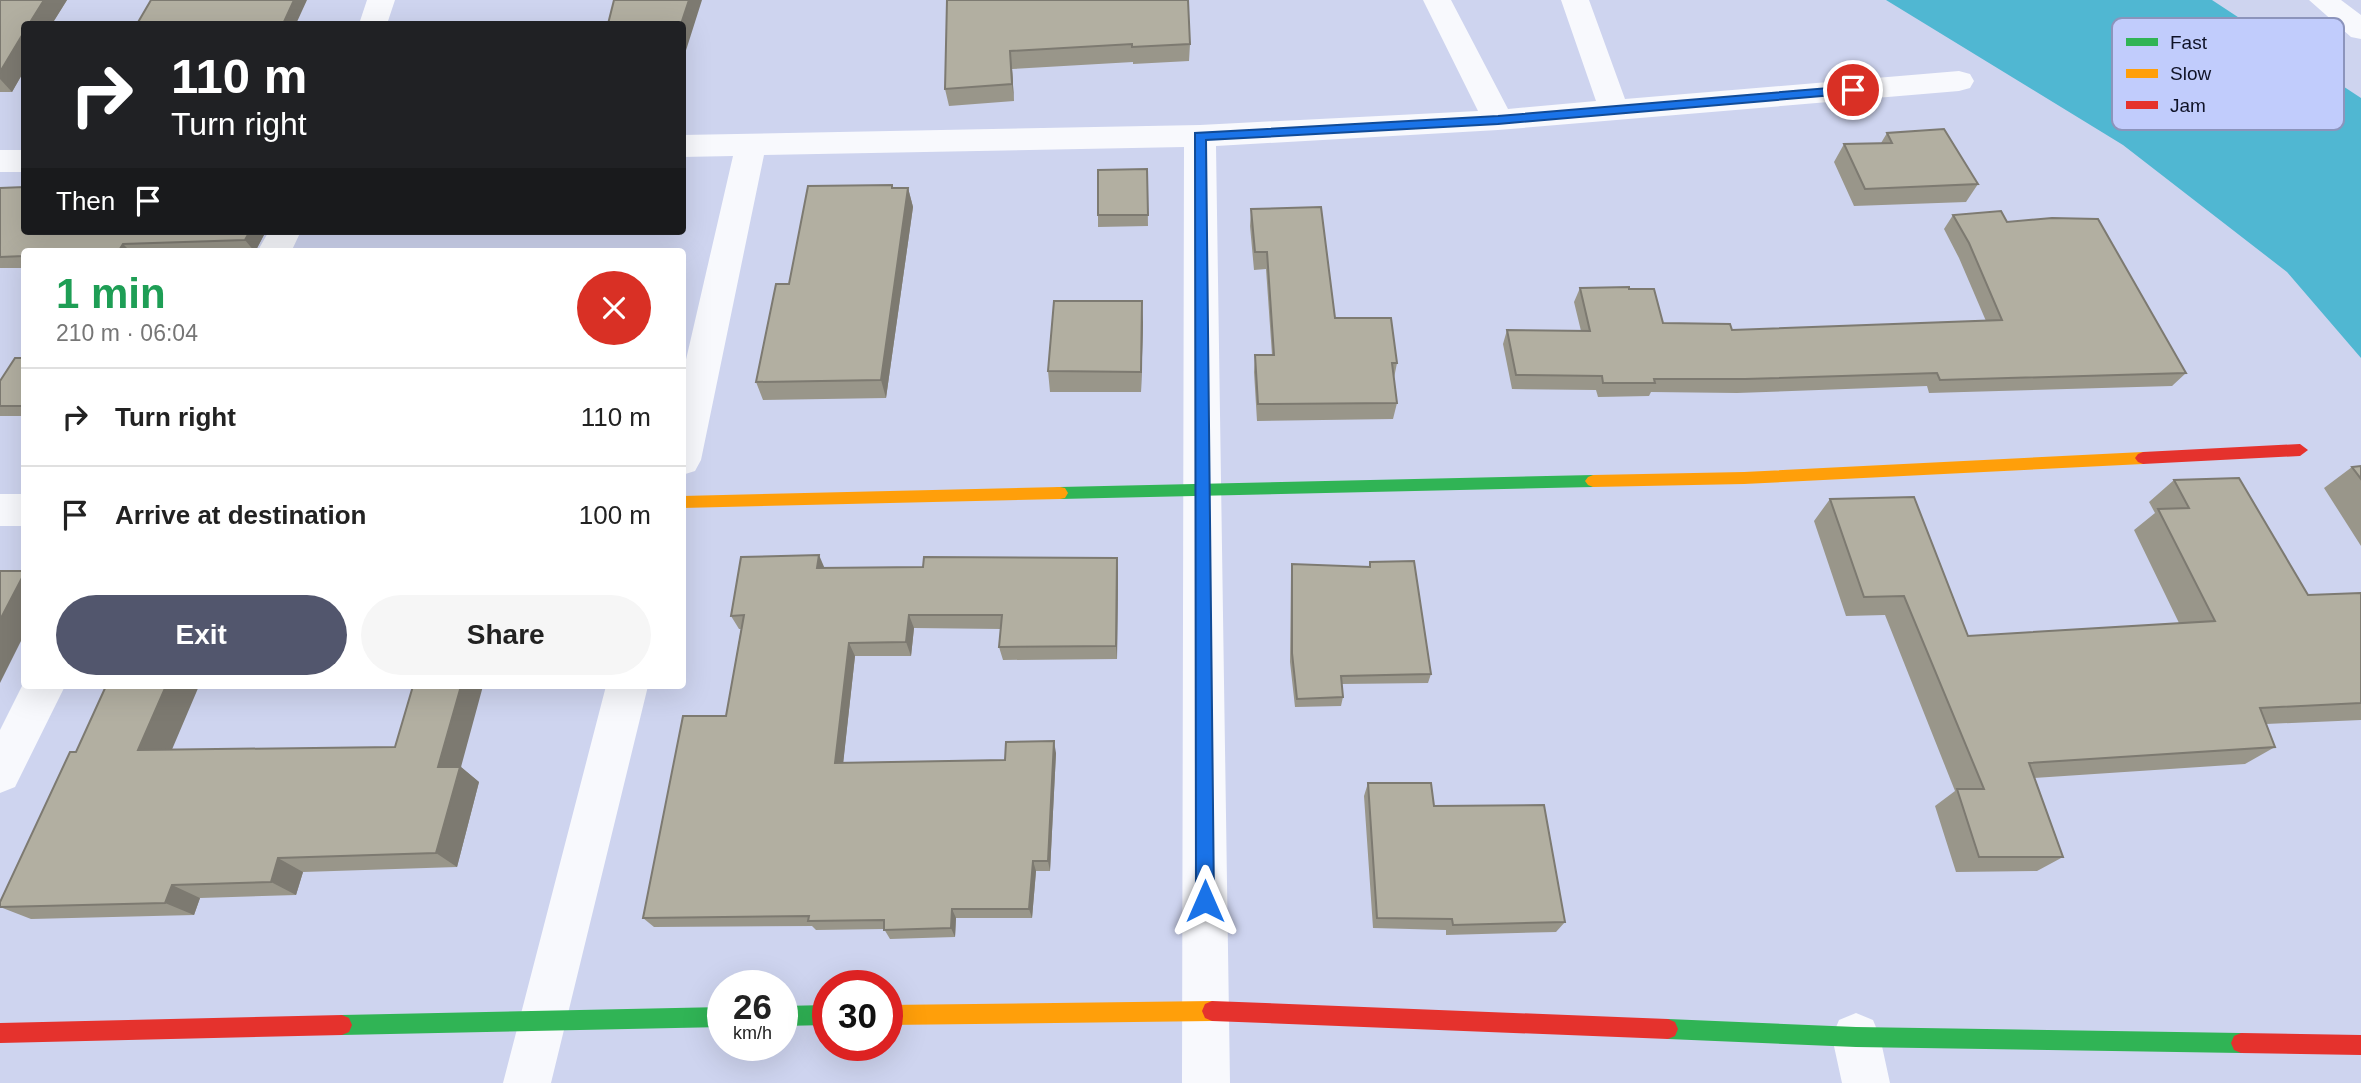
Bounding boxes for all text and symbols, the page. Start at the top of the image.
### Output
legend [2112,18,2344,130]
text: Fast [2170,32,2208,53]
icon: right [56,49,147,140]
text: 110 m [171,49,307,103]
pin [1823,60,1883,120]
text: Slow [2170,63,2211,84]
icon: arrive [1834,71,1872,109]
text: Jam [2170,95,2206,116]
text: Turn right [171,106,307,142]
icon: arrive [129,182,167,220]
text: Then [56,186,115,216]
text: 1 min [56,270,166,317]
button: close [577,271,651,345]
text: 210 m · 06:04 [56,320,198,346]
icon: right [56,398,94,436]
text: Turn right [115,402,236,432]
text: 110 m [581,402,651,432]
icon: arrive [56,496,94,534]
text: Arrive at destination [115,500,366,530]
text: 100 m [579,500,651,530]
button: Exit [56,595,347,675]
button: Share [361,595,651,675]
position arrow [1168,864,1242,938]
speed limit sign: 30 [812,970,903,1061]
text: 26 [733,987,772,1026]
text: km/h [733,1023,772,1043]

